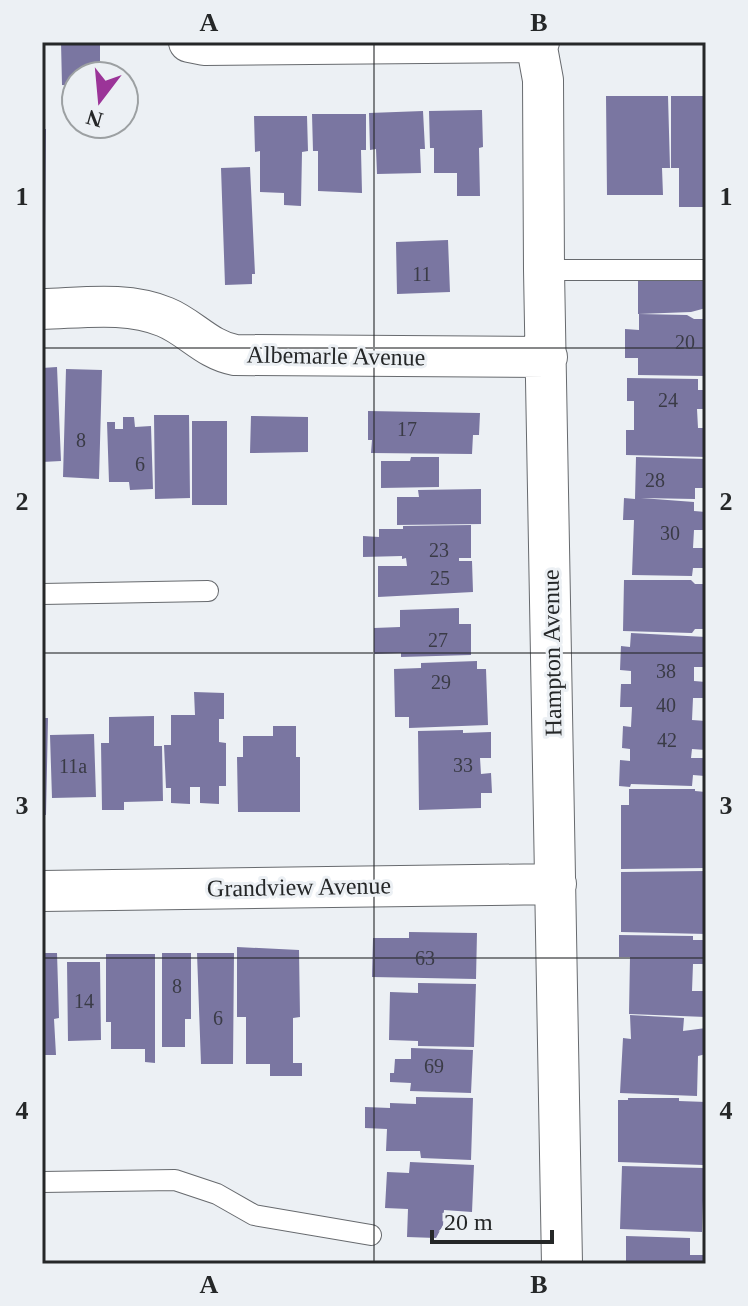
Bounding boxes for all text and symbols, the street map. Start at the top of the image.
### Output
text: A [200,8,219,37]
text: B [530,8,548,37]
north arrow [60,60,140,140]
text: N [83,105,106,133]
text: 1 [16,182,29,211]
text: 1 [720,182,733,211]
house number: 11 [412,263,432,285]
house number: 20 [675,331,695,353]
street label: Albemarle Avenue [246,341,426,371]
house number: 24 [658,389,678,411]
house number: 17 [397,418,417,440]
house number: 8 [76,429,86,451]
house number: 6 [135,453,145,475]
house number: 28 [645,469,665,491]
text: 2 [16,487,29,516]
text: 2 [720,487,733,516]
house number: 30 [660,522,680,544]
house number: 23 [429,539,449,561]
house number: 25 [430,567,450,589]
street label: Hampton Avenue [538,569,566,737]
house number: 27 [428,629,448,651]
house number: 38 [656,660,676,682]
house number: 29 [431,671,451,693]
house number: 40 [656,694,676,716]
house number: 42 [657,729,677,751]
house number: 33 [453,754,473,776]
house number: 11a [59,755,87,777]
text: 3 [16,791,29,820]
text: 3 [720,791,733,820]
street label: Grandview Avenue [207,872,391,902]
house number: 63 [415,947,435,969]
house number: 8 [172,975,182,997]
house number: 14 [74,990,94,1012]
house number: 6 [213,1007,223,1029]
house number: 69 [424,1055,444,1077]
text: 4 [16,1096,29,1125]
text: 4 [720,1096,733,1125]
scale bar [432,1194,552,1244]
text: 20 m [444,1209,493,1235]
text: A [200,1270,219,1299]
text: B [530,1270,548,1299]

